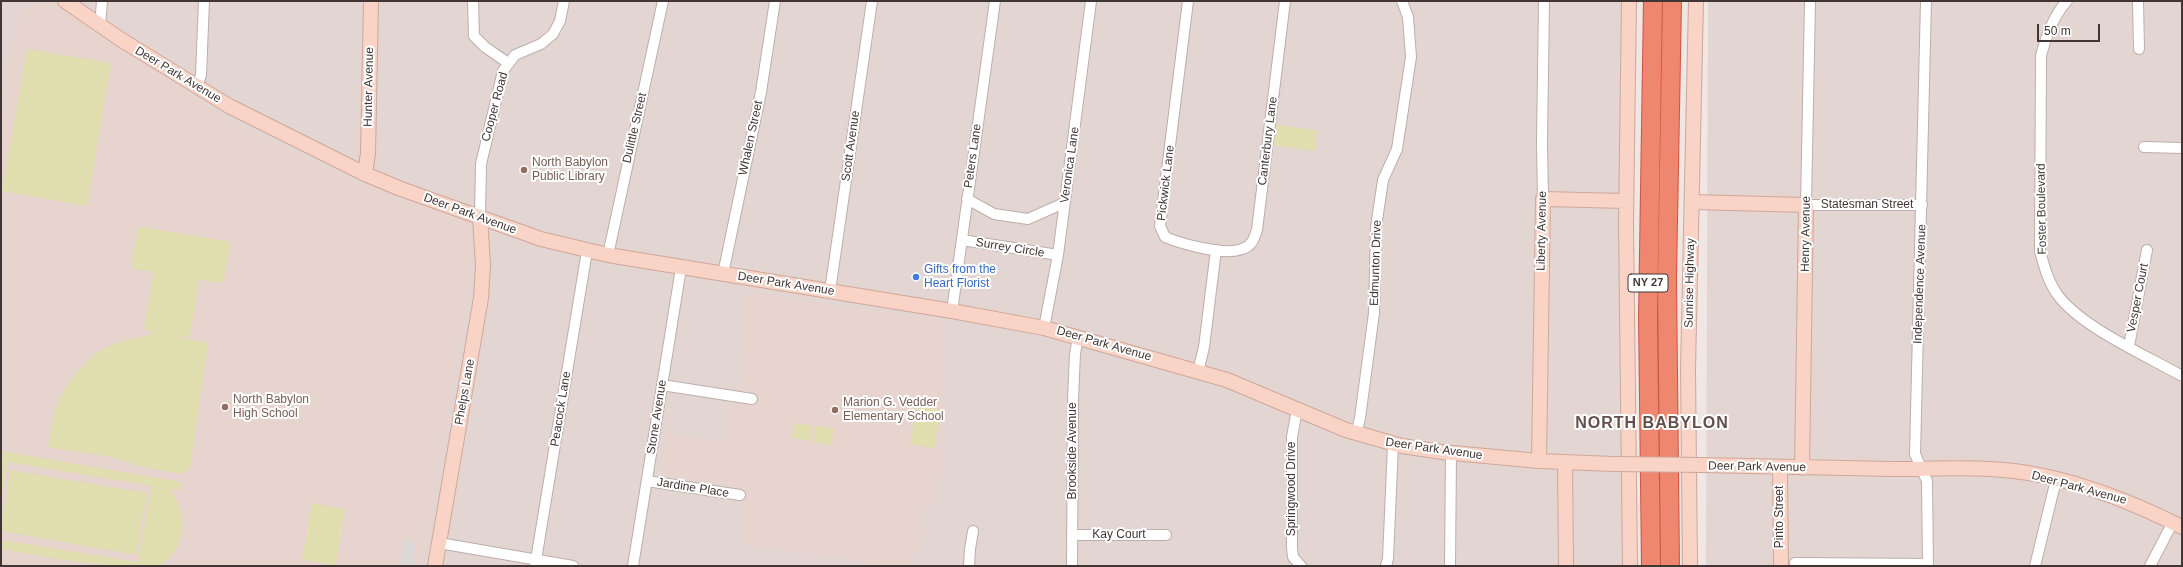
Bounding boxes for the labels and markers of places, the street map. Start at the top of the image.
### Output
place label: North Babylon Public Library [532,156,608,184]
marker: North Babylon Public Library [519,165,529,175]
place label: Gifts from the Heart Florist [924,263,996,291]
marker: Gifts from the Heart Florist [911,272,921,282]
place label: North Babylon High School [233,393,309,421]
place label: Marion G. Vedder Elementary School [843,396,944,424]
marker: North Babylon High School [220,402,230,412]
marker: Marion G. Vedder Elementary School [830,405,840,415]

